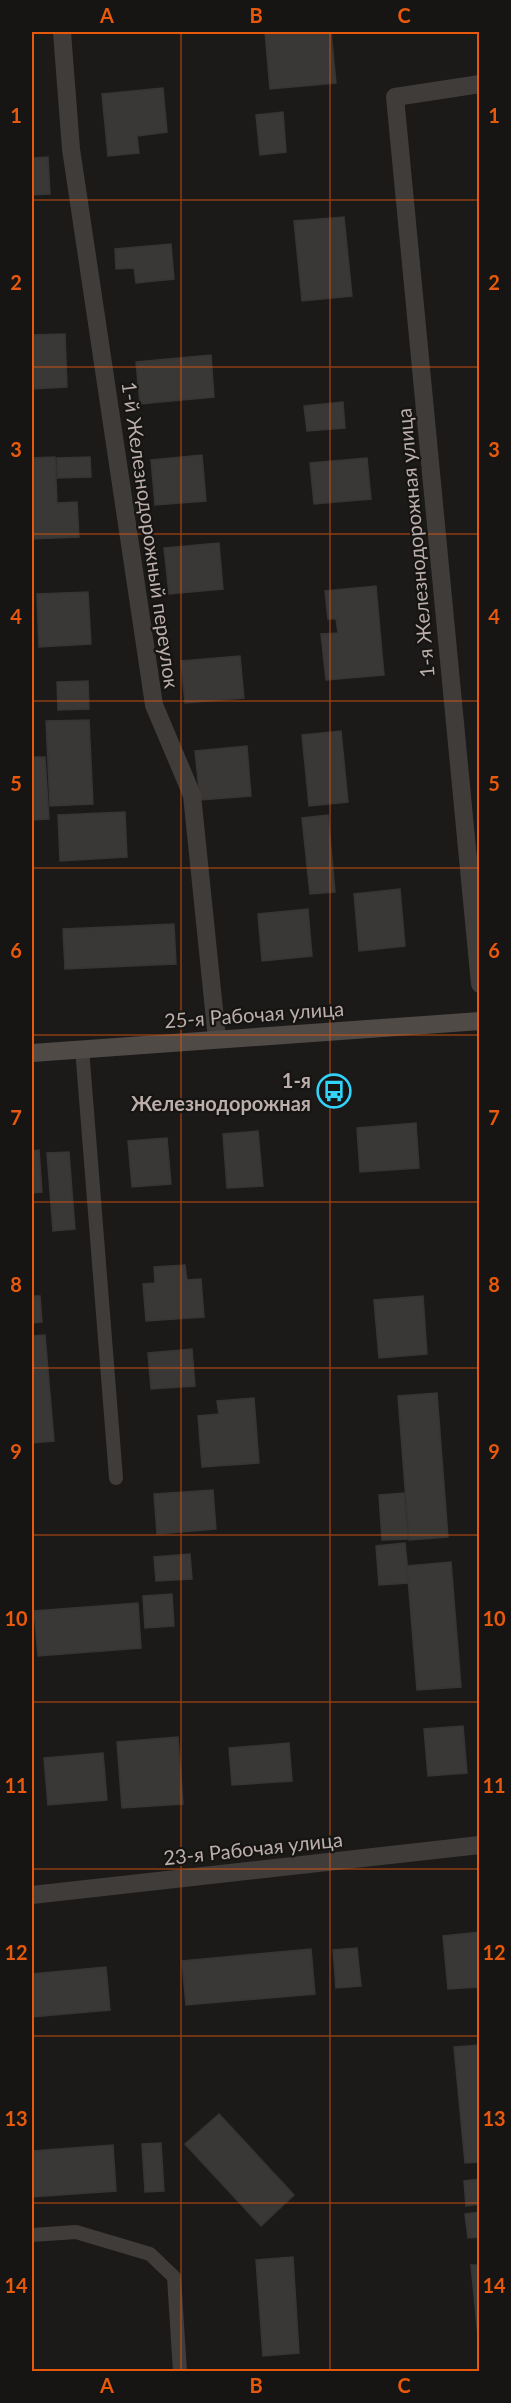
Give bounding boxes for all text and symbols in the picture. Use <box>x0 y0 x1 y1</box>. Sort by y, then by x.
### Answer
text: A <box>99 3 114 27</box>
text: B <box>249 3 263 27</box>
text: C <box>397 3 411 27</box>
text: 1 <box>10 103 22 127</box>
text: 1 <box>488 103 500 127</box>
text: 2 <box>10 270 22 294</box>
text: 2 <box>488 270 500 294</box>
street label: 1-й Железнодорожный переулок <box>118 380 185 691</box>
street label: 1-я Железнодорожная улица <box>391 407 439 679</box>
text: 3 <box>10 437 22 461</box>
text: 3 <box>488 437 500 461</box>
text: 4 <box>10 604 22 628</box>
text: 4 <box>488 604 500 628</box>
text: 5 <box>10 771 22 795</box>
text: 5 <box>488 771 500 795</box>
text: 6 <box>10 938 22 962</box>
text: 6 <box>488 938 500 962</box>
street label: 25-я Рабочая улица <box>163 996 345 1032</box>
place label: 1-я Железнодорожная <box>131 1068 311 1115</box>
bus stop icon: 1-я Железнодорожная <box>316 1073 352 1109</box>
text: 7 <box>10 1105 22 1129</box>
text: 7 <box>488 1105 500 1129</box>
text: 8 <box>10 1272 22 1296</box>
text: 8 <box>488 1272 500 1296</box>
text: 9 <box>10 1439 22 1463</box>
text: 9 <box>488 1439 500 1463</box>
text: 10 <box>4 1606 28 1630</box>
text: 10 <box>482 1606 506 1630</box>
text: 11 <box>4 1773 28 1797</box>
text: 11 <box>482 1773 506 1797</box>
street label: 23-я Рабочая улица <box>162 1827 344 1869</box>
text: 12 <box>4 1940 28 1964</box>
text: 12 <box>482 1940 506 1964</box>
text: 13 <box>4 2106 28 2130</box>
text: 13 <box>482 2106 506 2130</box>
text: 14 <box>4 2273 28 2297</box>
text: 14 <box>482 2273 506 2297</box>
text: A <box>99 2373 114 2397</box>
text: B <box>249 2373 263 2397</box>
text: C <box>397 2373 411 2397</box>

